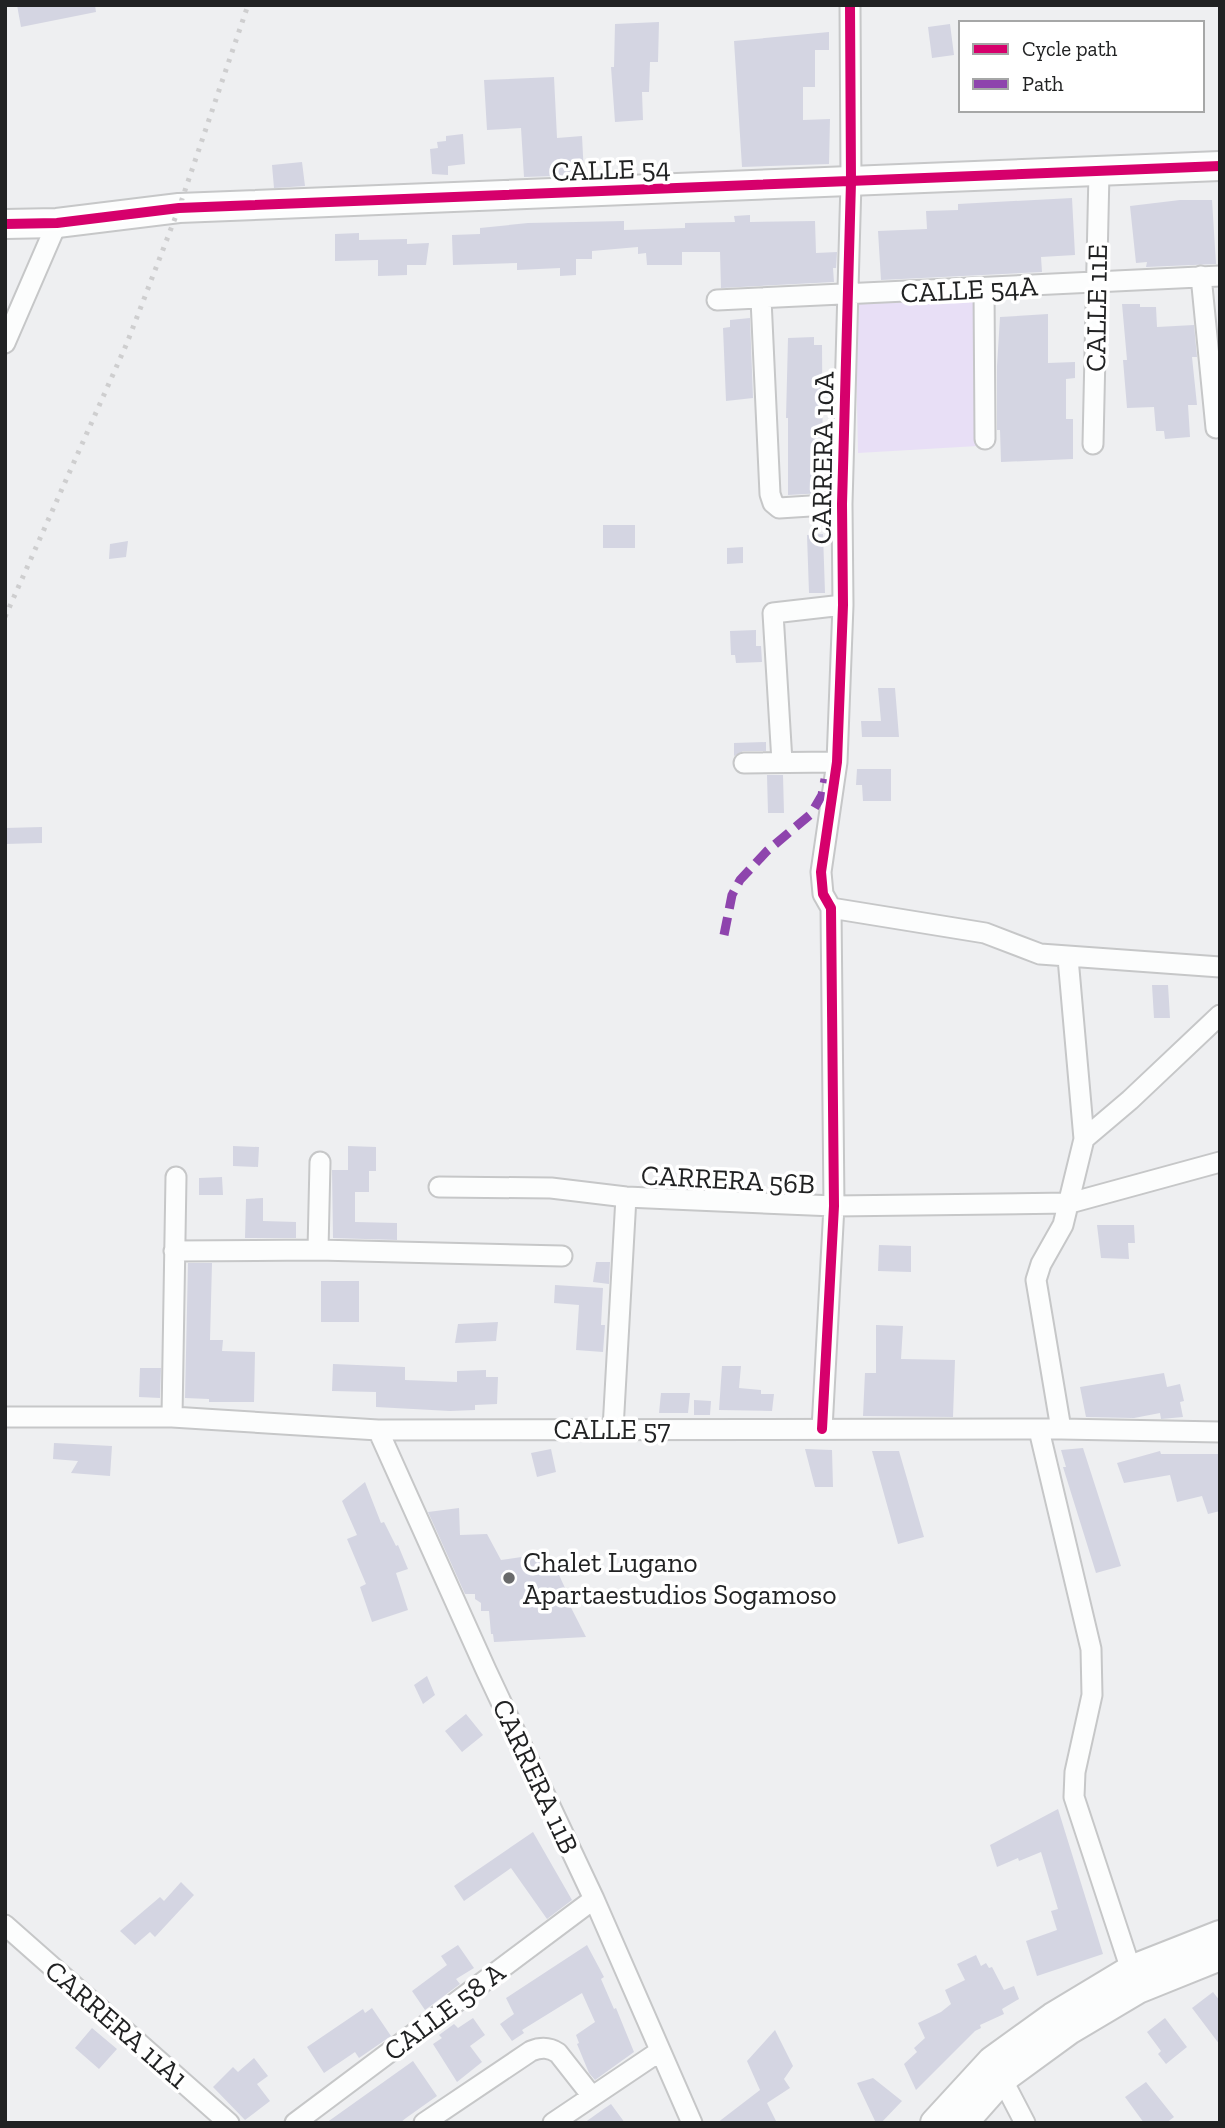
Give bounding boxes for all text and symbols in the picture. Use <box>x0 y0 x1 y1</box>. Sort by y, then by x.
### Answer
legend <box>959 21 1204 112</box>
text: Cycle path <box>1022 36 1117 61</box>
text: Path <box>1022 71 1064 96</box>
street label: CALLE 54 <box>551 151 671 188</box>
street label: CALLE 11E <box>1079 244 1114 372</box>
street label: CALLE 54A <box>900 269 1039 310</box>
street label: CARRERA 10A <box>804 370 841 545</box>
street label: CARRERA 56B <box>640 1158 816 1201</box>
street label: CALLE 57 <box>553 1413 671 1446</box>
place label: Chalet Lugano Apartaestudios Sogamoso <box>523 1546 837 1611</box>
marker: Chalet Lugano Apartaestudios Sogamoso <box>501 1570 517 1586</box>
street label: CARRERA 11B <box>485 1694 586 1859</box>
street label: CARRERA 11A1 <box>38 1953 195 2096</box>
street label: CALLE 58 A <box>377 1955 512 2067</box>

